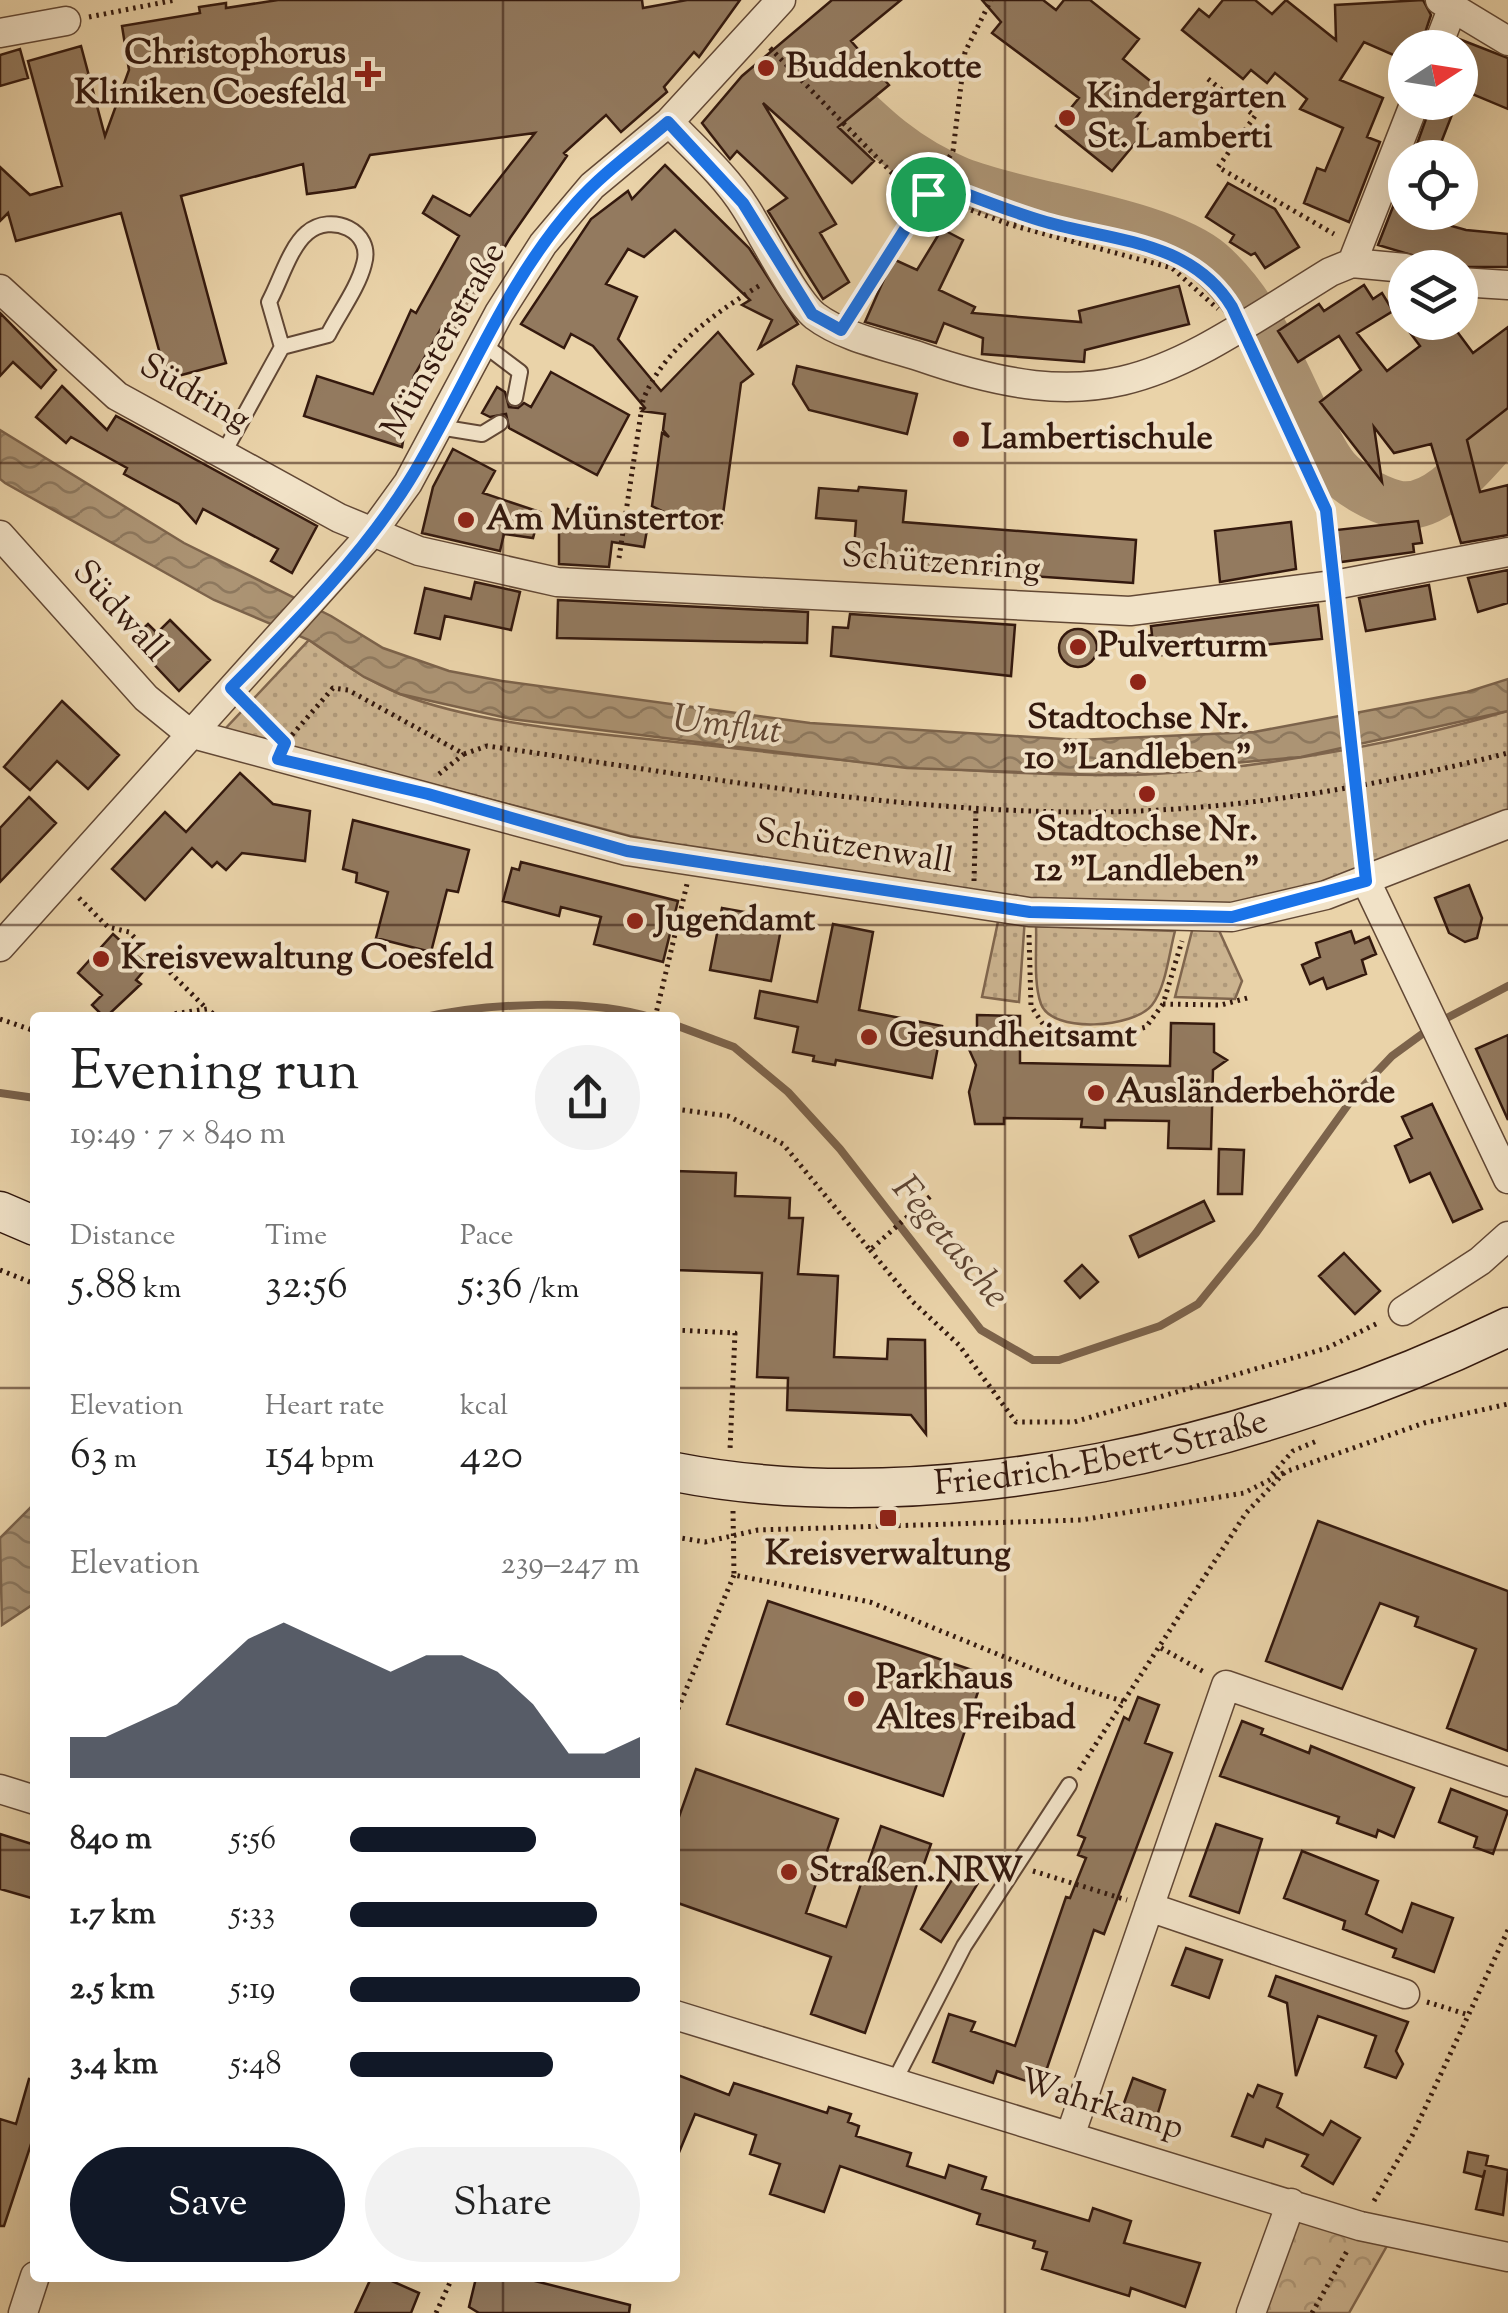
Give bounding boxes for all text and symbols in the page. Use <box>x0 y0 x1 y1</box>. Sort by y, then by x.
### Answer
place label: Christophorus Kliniken Coesfeld <box>74 29 346 120</box>
north arrow <box>1388 30 1478 120</box>
map controls <box>1388 30 1478 340</box>
place label: Buddenkotte <box>786 43 982 94</box>
marker: Buddenkotte <box>755 57 777 79</box>
marker: Christophorus Kliniken Coesfeld <box>355 61 381 87</box>
place label: Kindergarten St. Lamberti <box>1087 73 1287 164</box>
marker: Kindergarten St. Lamberti <box>1056 107 1078 129</box>
button: locate <box>1388 140 1478 230</box>
pin <box>886 152 971 237</box>
icon: arrive <box>901 167 956 222</box>
street label: Münsterstraße <box>370 234 520 448</box>
button: layers <box>1388 250 1478 340</box>
street label: Südring <box>129 342 259 446</box>
place label: Lambertischule <box>981 414 1213 465</box>
marker: Lambertischule <box>950 428 972 450</box>
place label: Am Münstertor <box>486 495 724 546</box>
marker: Am Münstertor <box>455 509 477 531</box>
street label: Schützenring <box>840 532 1042 596</box>
street label: Südwall <box>59 549 179 675</box>
place label: Pulverturm <box>1098 622 1268 673</box>
marker: Pulverturm <box>1067 636 1089 658</box>
marker: Stadtochse Nr. 10 "Landleben" <box>1127 671 1149 693</box>
water label: Umflut <box>669 694 785 760</box>
place label: Stadtochse Nr. 10 "Landleben" <box>1024 694 1252 785</box>
marker: Stadtochse Nr. 12 "Landleben" <box>1136 783 1158 805</box>
place label: Stadtochse Nr. 12 "Landleben" <box>1034 806 1260 897</box>
street label: Schützenwall <box>751 807 957 889</box>
place label: Jugendamt <box>652 896 815 947</box>
marker: Jugendamt <box>624 910 646 932</box>
place label: Kreisvewaltung Coesfeld <box>121 934 494 985</box>
marker: Kreisvewaltung Coesfeld <box>90 948 112 970</box>
place label: Gesundheitsamt <box>889 1012 1137 1063</box>
marker: Gesundheitsamt <box>858 1026 880 1048</box>
text: Evening run <box>70 1035 359 1114</box>
button: share <box>535 1045 640 1150</box>
place label: Ausländerbehörde <box>1116 1068 1395 1119</box>
marker: Ausländerbehörde <box>1085 1082 1107 1104</box>
text: 19:49 · 7 × 840 m <box>70 1112 286 1158</box>
water label: Fegetasche <box>877 1165 1021 1321</box>
text: Distance <box>70 1217 176 1257</box>
text: Time <box>265 1217 327 1257</box>
text: Pace <box>460 1217 514 1257</box>
text: 5.88 <box>70 1257 137 1317</box>
text: 32:56 <box>265 1257 348 1317</box>
text: 5:36 <box>460 1257 523 1317</box>
text: km <box>137 1270 181 1310</box>
text: /km <box>523 1270 579 1310</box>
text: Elevation <box>70 1387 184 1427</box>
text: Heart rate <box>265 1387 385 1427</box>
text: kcal <box>460 1387 508 1427</box>
street label: Friedrich-Ebert-Straße <box>932 1397 1274 1510</box>
text: 63 <box>70 1427 108 1487</box>
text: 154 <box>265 1427 315 1487</box>
text: 420 <box>460 1427 523 1487</box>
text: m <box>108 1440 137 1480</box>
text: bpm <box>315 1440 375 1480</box>
marker: Kreisverwaltung <box>877 1507 899 1529</box>
place label: Kreisverwaltung <box>765 1530 1011 1581</box>
text: Elevation <box>70 1542 200 1588</box>
text: 239–247 m <box>501 1542 640 1588</box>
place label: Parkhaus Altes Freibad <box>876 1654 1076 1745</box>
marker: Parkhaus Altes Freibad <box>845 1688 867 1710</box>
text: 840 m <box>70 1817 152 1863</box>
text: 5:56 <box>230 1817 276 1863</box>
place label: Straßen.NRW <box>809 1847 1023 1898</box>
marker: Straßen.NRW <box>778 1861 800 1883</box>
text: 1.7 km <box>70 1892 156 1938</box>
text: 5:33 <box>230 1892 275 1938</box>
text: 2.5 km <box>70 1967 155 2013</box>
text: 5:19 <box>230 1967 275 2013</box>
text: 3.4 km <box>70 2042 158 2088</box>
text: 5:48 <box>230 2042 281 2088</box>
street label: Wahrkamp <box>1013 2057 1189 2155</box>
button: Save <box>70 2147 345 2262</box>
button: Share <box>365 2147 640 2262</box>

